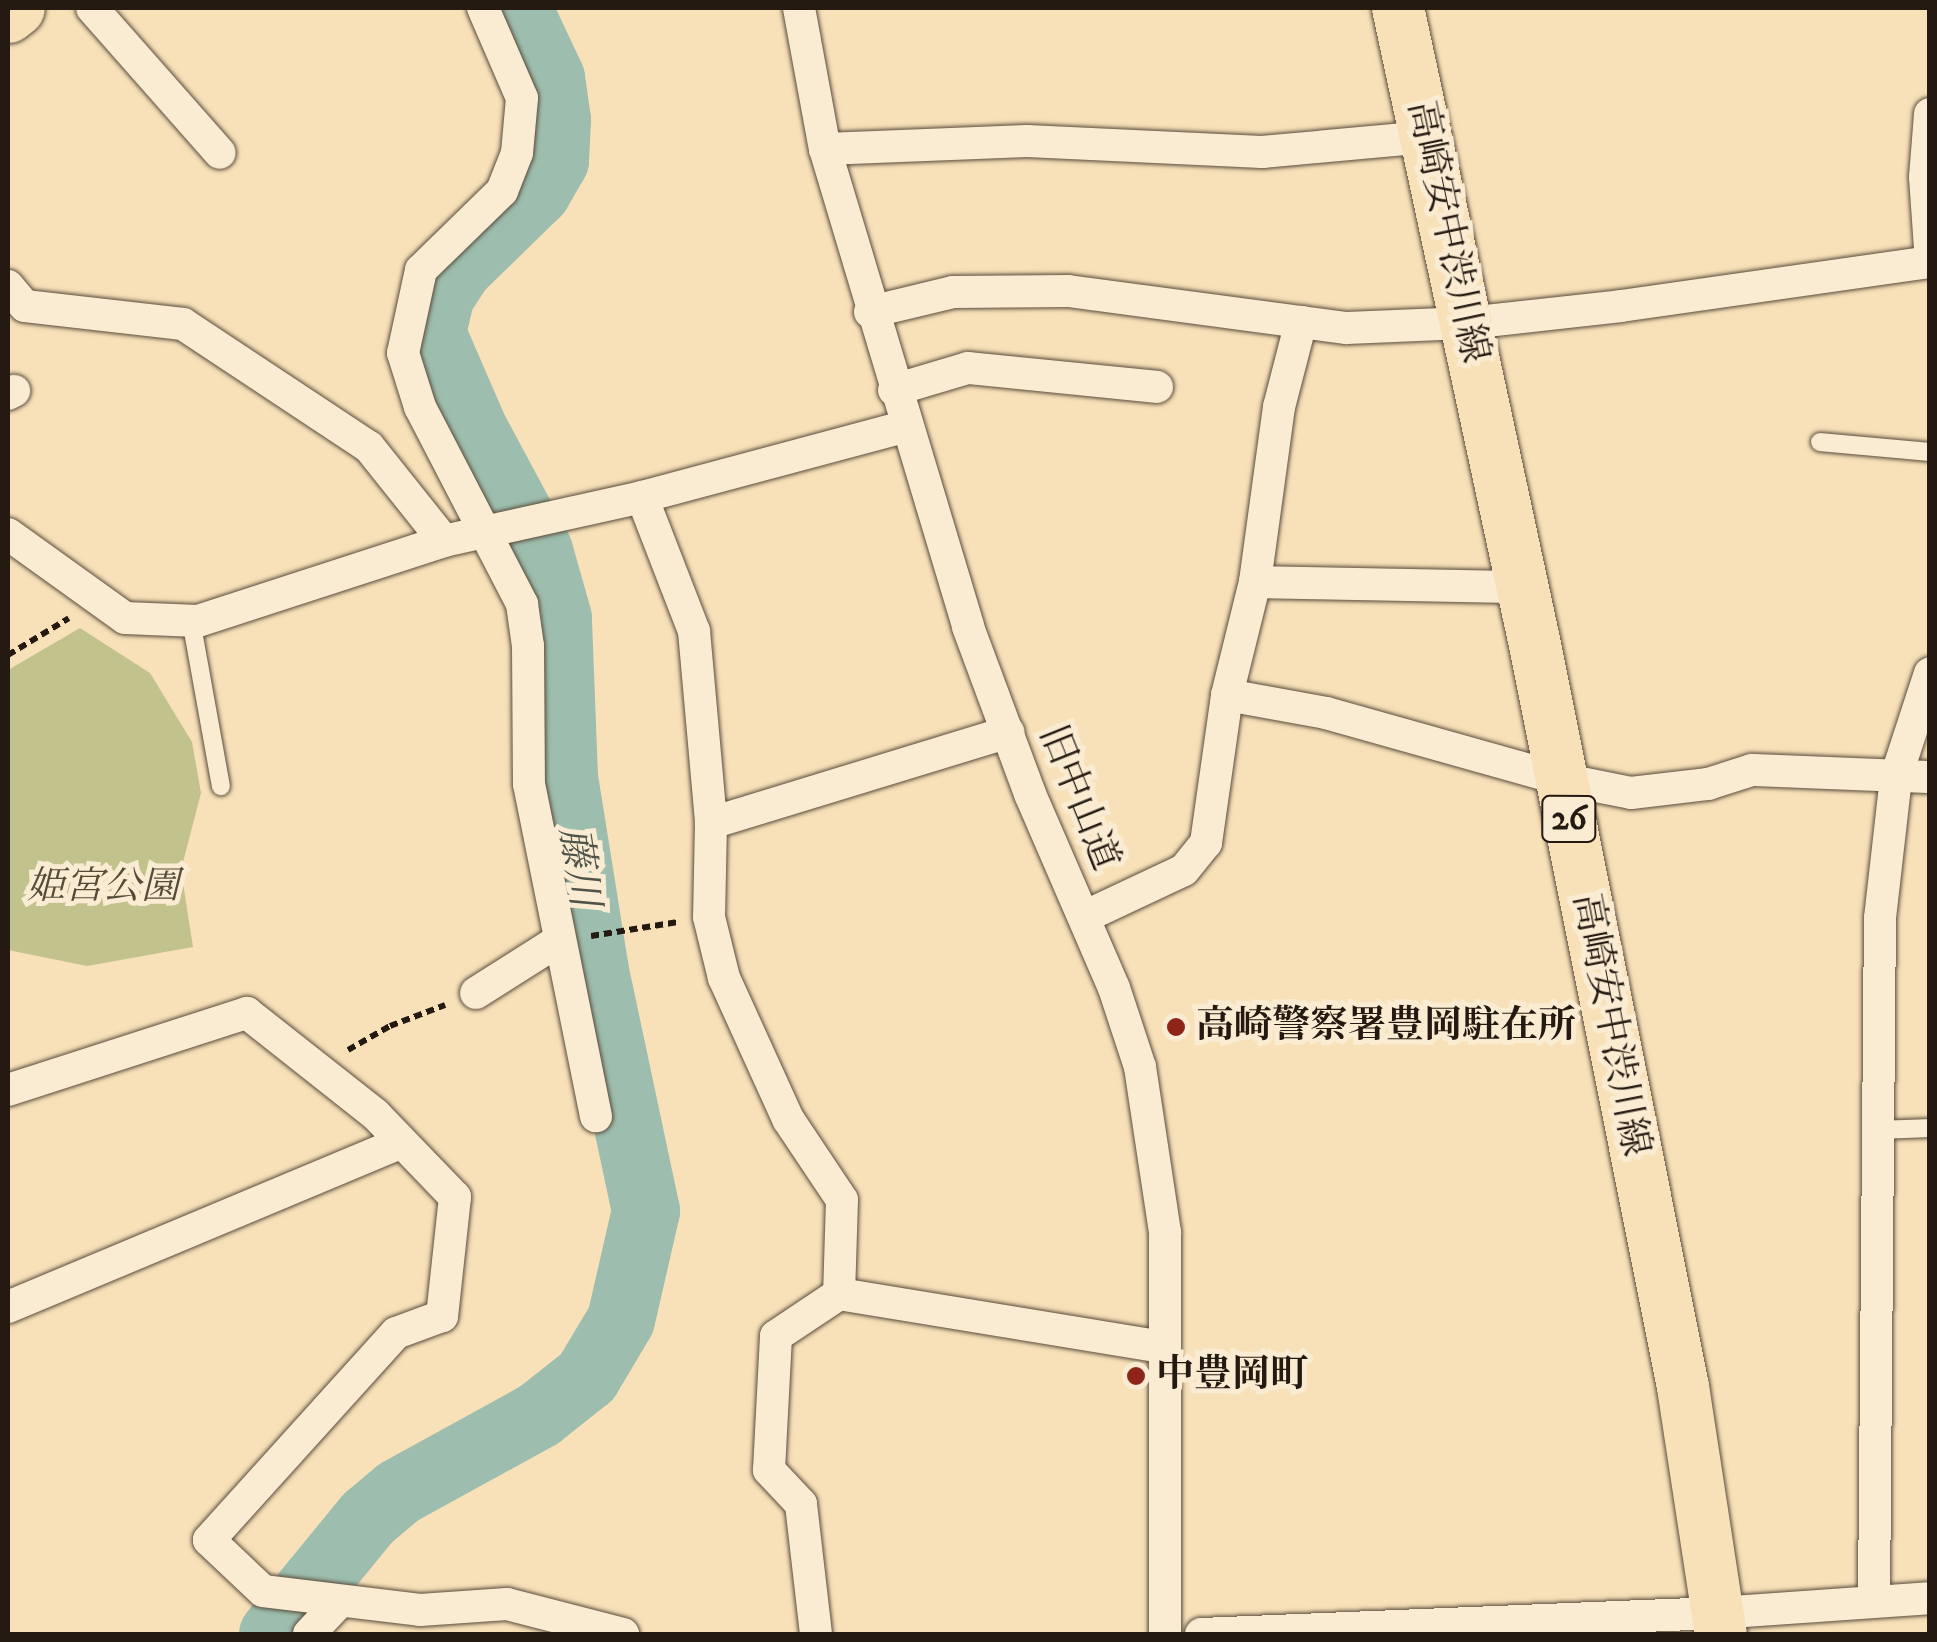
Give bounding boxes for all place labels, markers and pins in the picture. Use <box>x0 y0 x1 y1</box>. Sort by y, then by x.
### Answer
place label: 高崎警察署豊岡駐在所 <box>1196 1004 1576 1050</box>
marker: 高崎警察署豊岡駐在所 <box>1165 1016 1187 1038</box>
place label: 中豊岡町 <box>1156 1353 1308 1399</box>
marker: 中豊岡町 <box>1125 1365 1147 1387</box>

